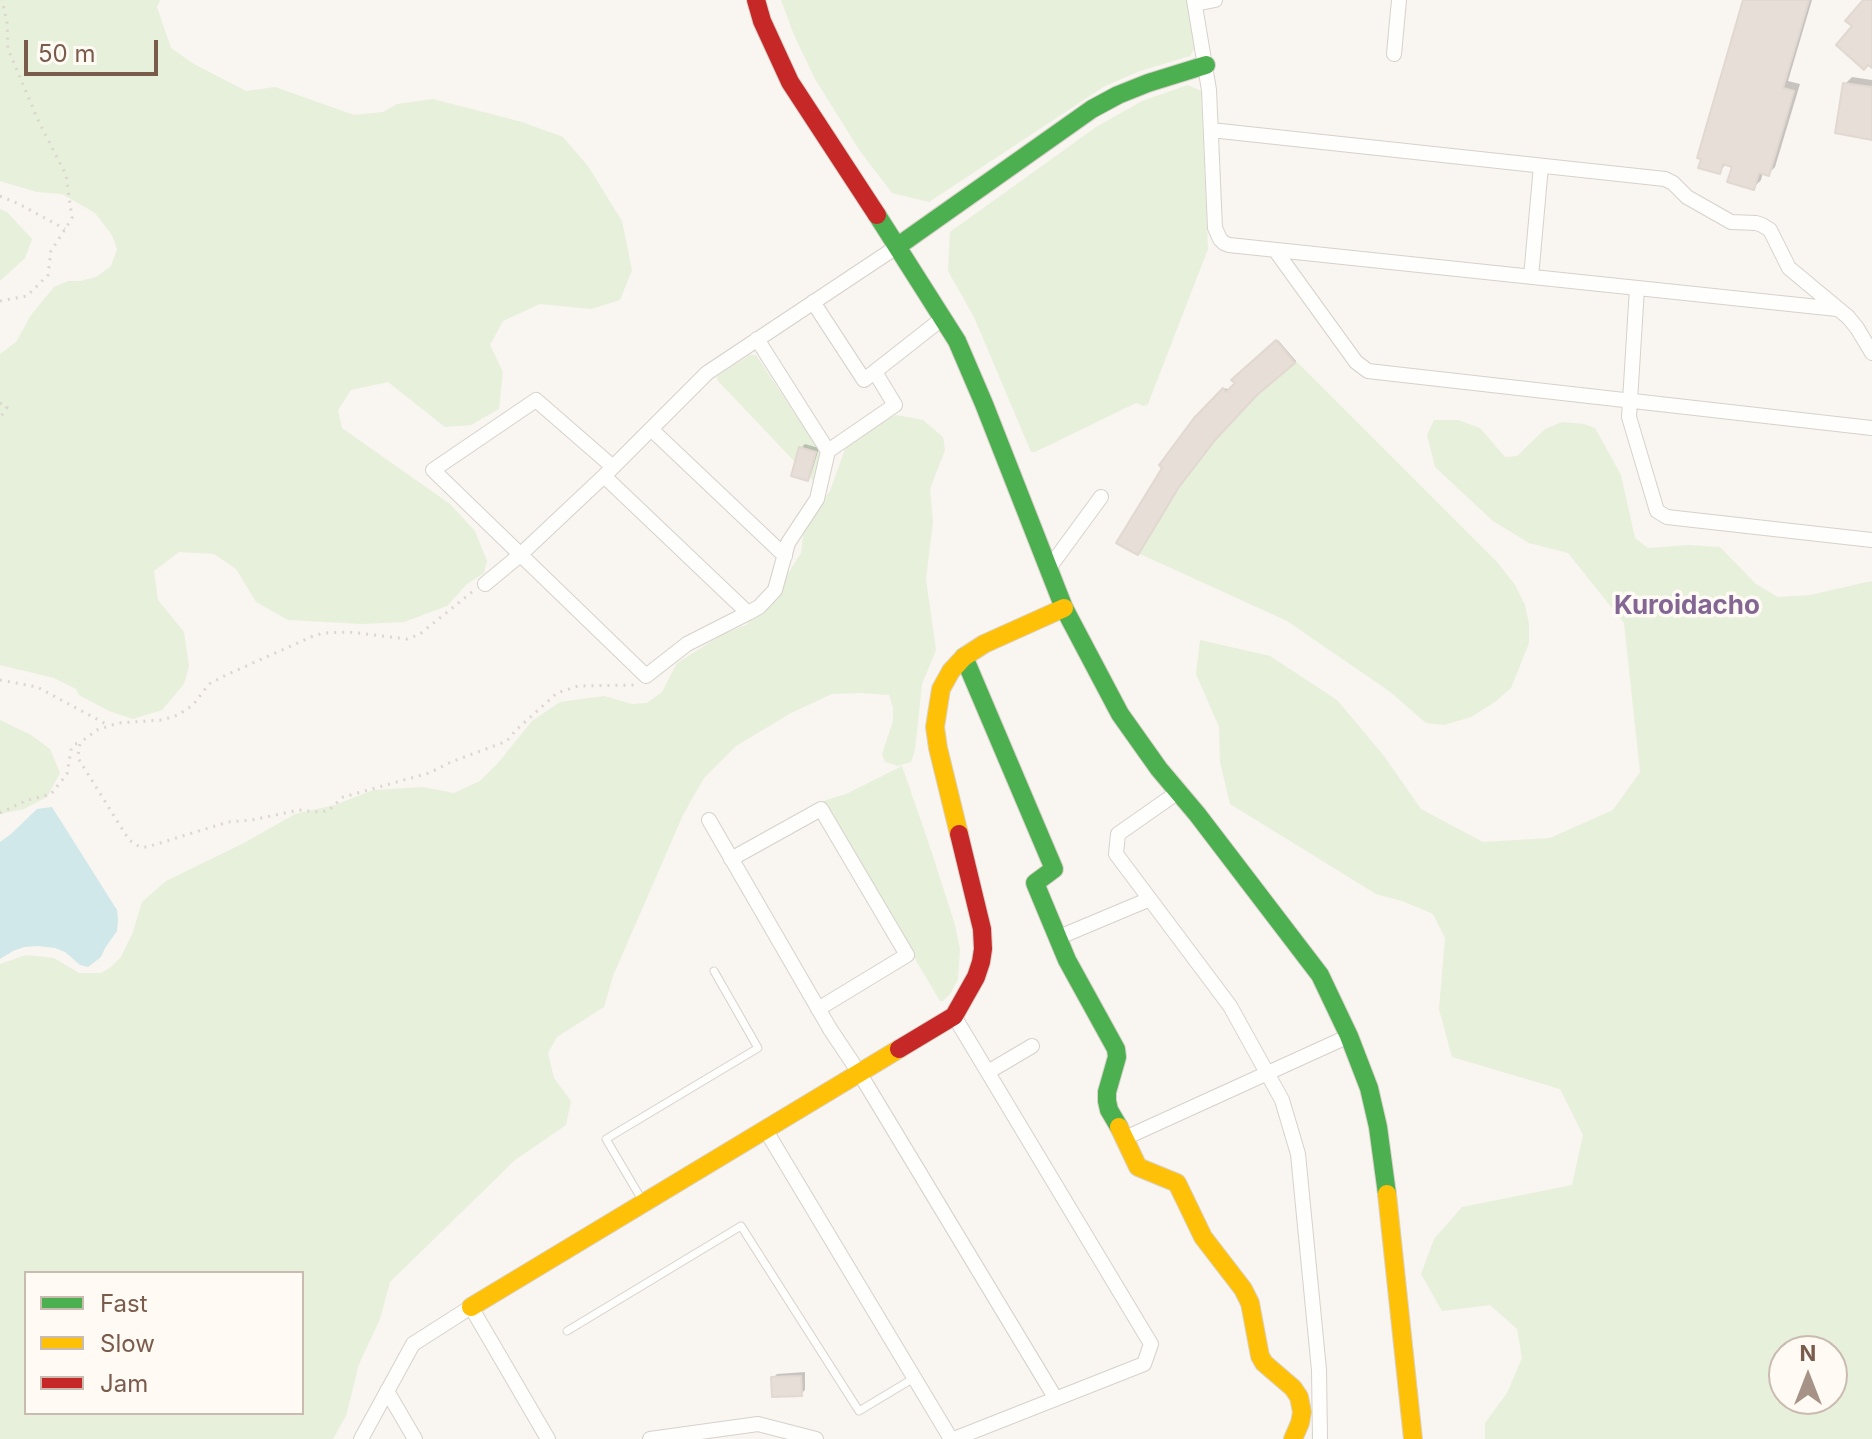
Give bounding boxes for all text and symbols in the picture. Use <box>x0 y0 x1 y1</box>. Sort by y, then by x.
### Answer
scale bar <box>28 24 162 74</box>
text: 50 m <box>38 39 96 68</box>
district label: Kuroidacho <box>1614 590 1760 622</box>
legend <box>24 1271 304 1415</box>
text: Fast <box>100 1289 148 1318</box>
text: Slow <box>100 1329 155 1358</box>
north arrow <box>1768 1335 1848 1415</box>
text: N <box>1800 1340 1816 1366</box>
text: Jam <box>100 1369 148 1398</box>

